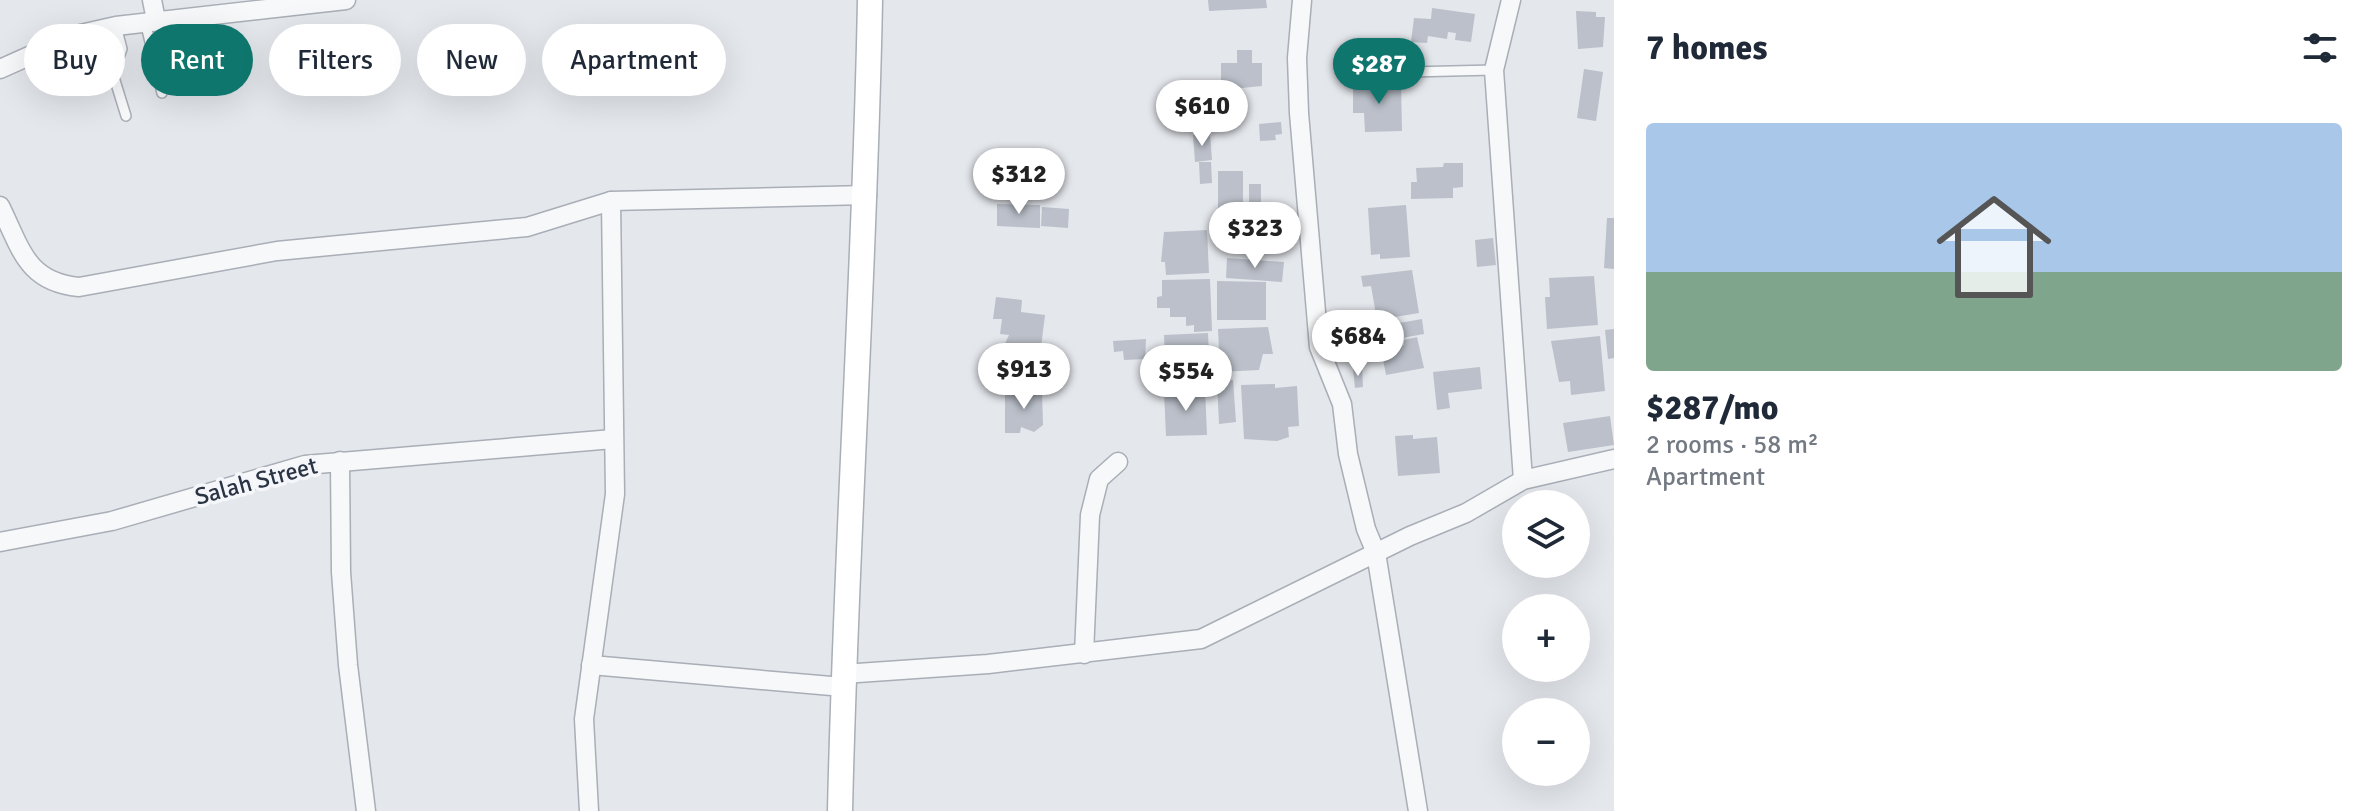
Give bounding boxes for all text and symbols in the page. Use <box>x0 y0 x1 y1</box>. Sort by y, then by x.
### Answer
chip: Buy <box>24 24 125 96</box>
chip: Rent <box>141 24 253 96</box>
chip: Filters <box>269 24 401 96</box>
chip: New <box>417 24 526 96</box>
chip: Apartment <box>542 24 726 96</box>
icon: filters <box>2298 26 2342 70</box>
text: 7 homes <box>1646 27 1767 69</box>
pin: $287 <box>1332 38 1426 106</box>
text: $287 <box>1351 48 1407 80</box>
pin: $610 <box>1155 80 1249 148</box>
text: $610 <box>1174 90 1230 122</box>
pin: $312 <box>972 148 1066 216</box>
text: $312 <box>991 158 1047 190</box>
icon: home <box>1922 175 2066 319</box>
pin: $323 <box>1208 202 1302 270</box>
text: $323 <box>1227 212 1283 244</box>
pin: $684 <box>1311 310 1405 378</box>
text: $684 <box>1330 320 1386 352</box>
pin: $913 <box>977 343 1071 411</box>
pin: $554 <box>1139 345 1233 413</box>
text: $913 <box>996 353 1052 385</box>
text: $554 <box>1158 355 1214 387</box>
text: $287/mo <box>1646 387 1779 429</box>
text: 2 rooms · 58 m² <box>1646 429 1819 461</box>
street label: Salah Street <box>191 450 321 512</box>
text: Apartment <box>1646 461 1765 493</box>
map controls <box>1502 490 1590 786</box>
button: layers <box>1502 490 1590 578</box>
button: + <box>1502 594 1590 682</box>
button: − <box>1502 698 1590 786</box>

